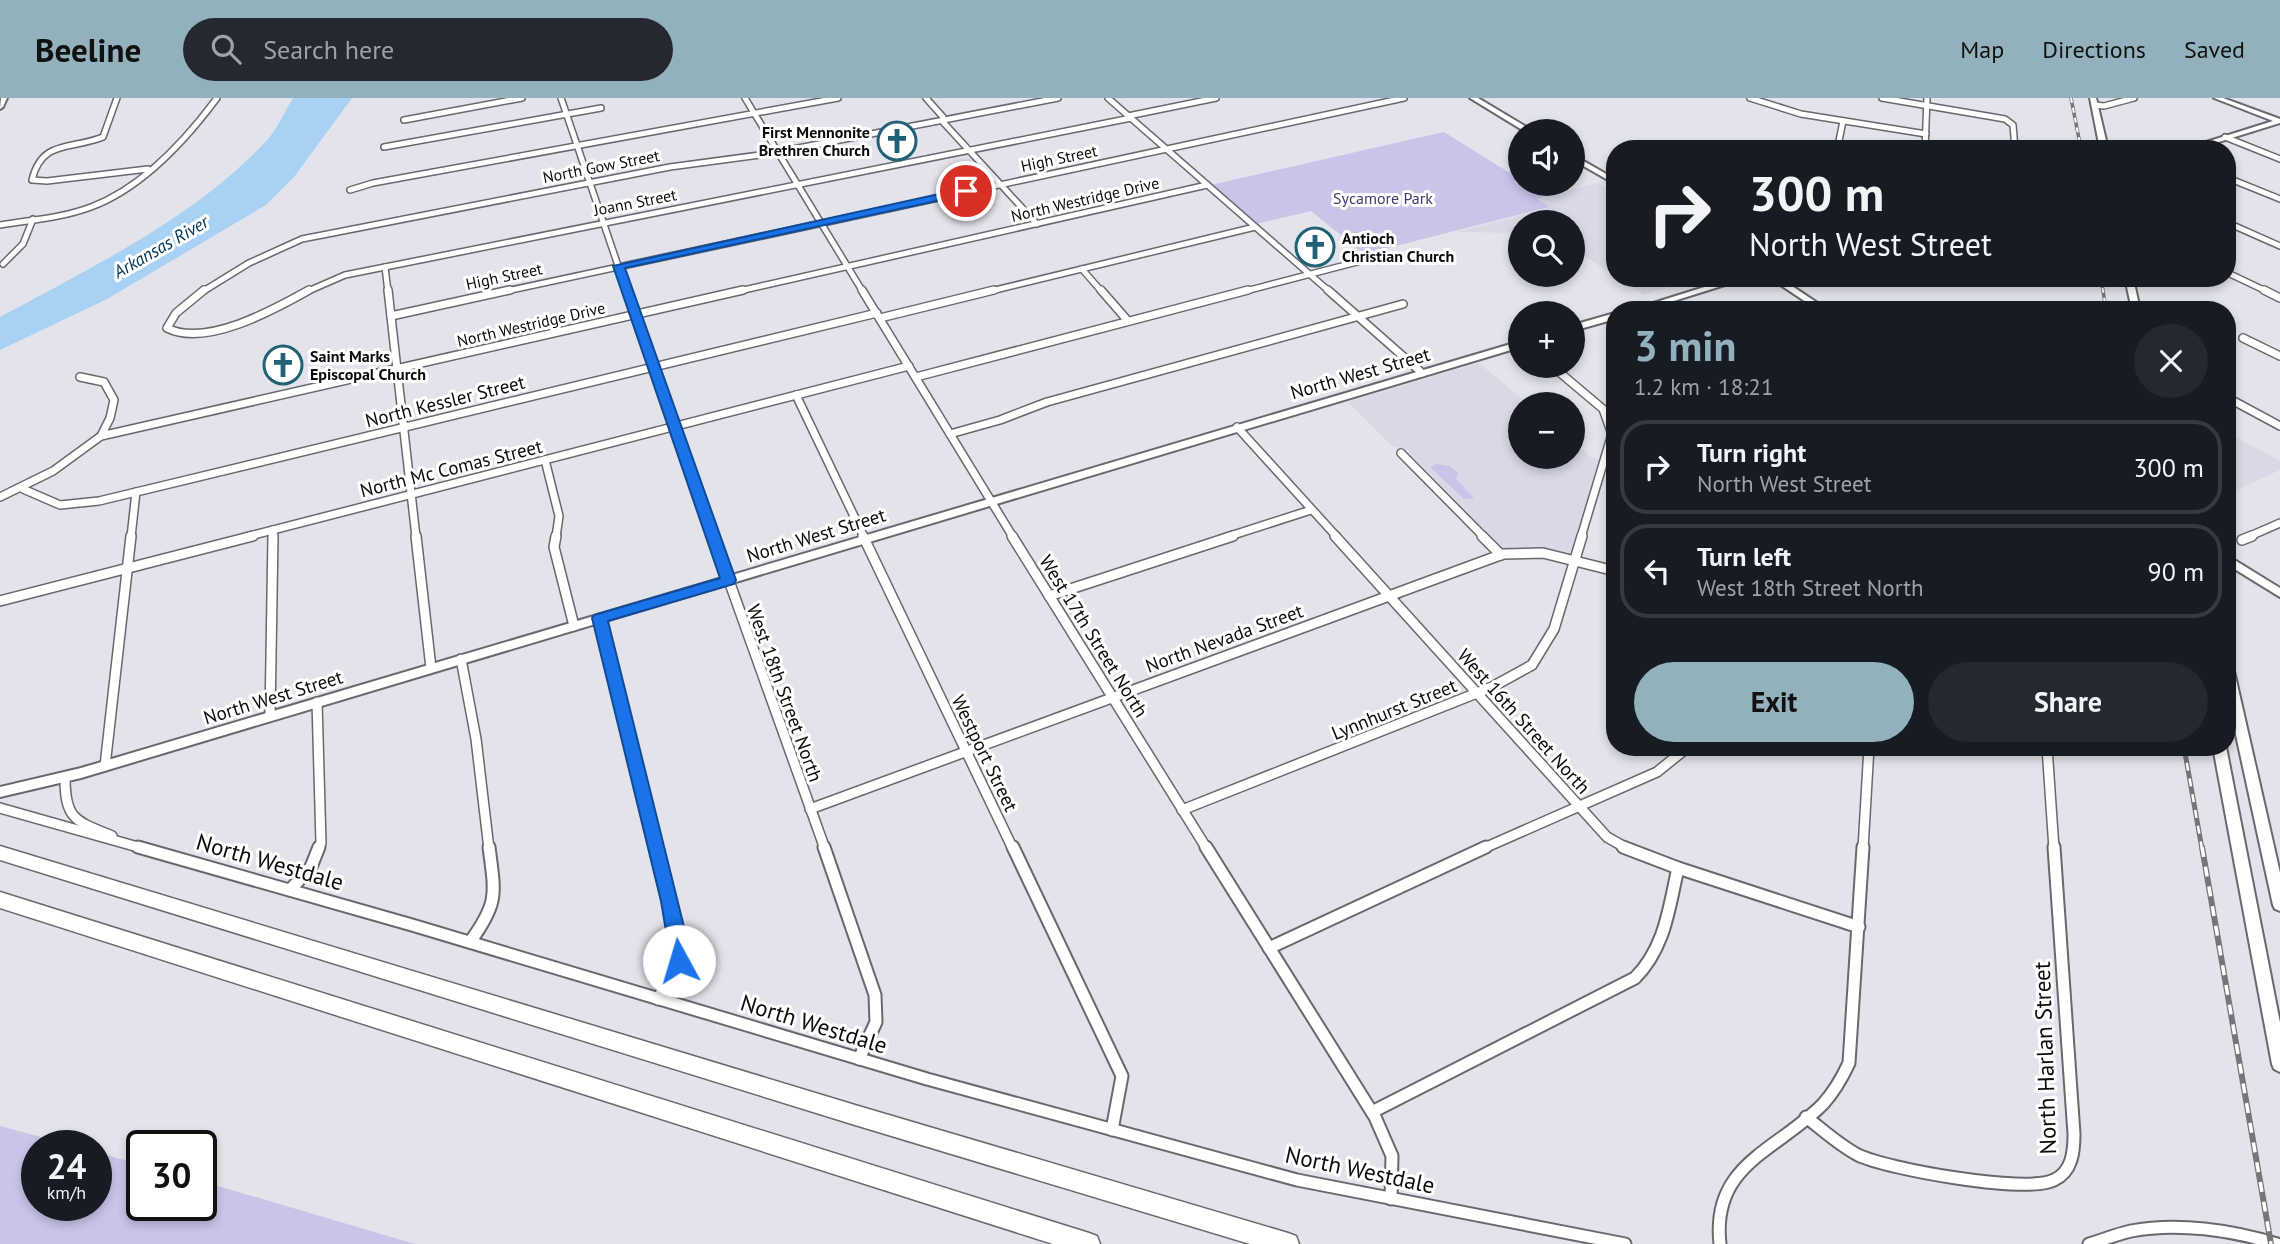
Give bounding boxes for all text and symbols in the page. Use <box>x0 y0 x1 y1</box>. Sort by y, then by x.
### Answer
search box <box>183 18 673 81</box>
text: Beeline <box>35 28 141 71</box>
icon: search <box>207 30 245 68</box>
text: Search here <box>263 33 394 66</box>
text: Map <box>1960 34 2004 65</box>
text: Directions <box>2042 34 2146 65</box>
text: Saved <box>2184 34 2245 65</box>
map controls <box>1508 119 1585 469</box>
button: sound <box>1508 119 1585 196</box>
church icon: First Mennonite Brethren Church <box>876 120 918 162</box>
place label: First Mennonite Brethren Church <box>759 122 870 160</box>
street label: High Street <box>1019 140 1100 176</box>
street label: North Gow Street <box>541 145 662 187</box>
pin <box>936 161 996 221</box>
text: 300 m <box>1749 161 1884 225</box>
icon: right <box>1634 168 1725 259</box>
icon: arrive <box>947 172 985 210</box>
street label: North Westridge Drive <box>1009 172 1161 226</box>
street label: Joann Street <box>591 184 679 220</box>
park label: Sycamore Park <box>1333 188 1433 208</box>
water label: Arkansas River <box>108 210 213 284</box>
button: search <box>1508 210 1585 287</box>
text: North West Street <box>1749 223 1992 265</box>
church icon: Antioch Christian Church <box>1294 226 1336 268</box>
place label: Antioch Christian Church <box>1342 228 1454 266</box>
street label: High Street <box>464 258 545 294</box>
street label: North Westridge Drive <box>455 297 607 351</box>
button: + <box>1508 301 1585 378</box>
text: 3 min <box>1634 318 1736 373</box>
button: close <box>2134 324 2208 398</box>
street label: North West Street <box>1287 341 1433 404</box>
church icon: Saint Marks Episcopal Church <box>262 344 304 386</box>
place label: Saint Marks Episcopal Church <box>310 346 426 384</box>
street label: North Kessler Street <box>363 369 528 432</box>
text: 1.2 km · 18:21 <box>1634 372 1773 401</box>
button: − <box>1508 392 1585 469</box>
street label: North Mc Comas Street <box>357 434 545 502</box>
text: Turn right <box>1697 436 1806 469</box>
icon: right <box>1638 448 1676 486</box>
text: 300 m <box>2133 451 2204 484</box>
text: North West Street <box>1697 469 1872 498</box>
street label: North West Street <box>744 502 889 568</box>
text: Turn left <box>1697 540 1791 573</box>
street label: West 17th Street North <box>1034 550 1154 722</box>
icon: left <box>1638 552 1676 590</box>
text: 90 m <box>2148 555 2204 588</box>
text: West 18th Street North <box>1697 573 1924 602</box>
street label: North Nevada Street <box>1142 598 1307 678</box>
street label: West 18th Street North <box>742 601 828 785</box>
street label: West 16th Street North <box>1452 643 1596 799</box>
button: Exit <box>1634 662 1914 742</box>
button: Share <box>1928 662 2208 742</box>
street label: North West Street <box>201 664 346 730</box>
street label: Lynnhurst Street <box>1328 673 1461 745</box>
street label: Westport Street <box>946 691 1024 816</box>
street label: North Westdale <box>193 827 347 896</box>
position arrow <box>642 924 716 998</box>
street label: North Harlan Street <box>2027 961 2062 1155</box>
street label: North Westdale <box>737 987 891 1060</box>
speed limit sign: 30 <box>126 1130 217 1221</box>
street label: North Westdale <box>1283 1140 1437 1199</box>
text: 24 <box>47 1143 86 1189</box>
text: km/h <box>47 1181 86 1204</box>

